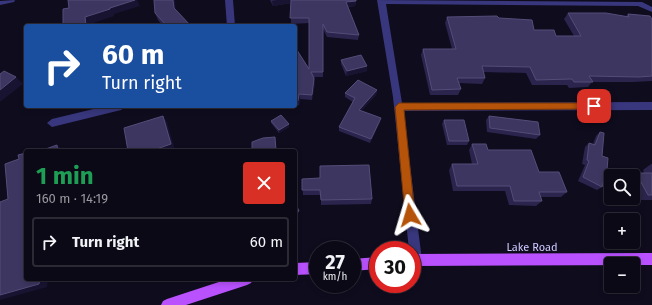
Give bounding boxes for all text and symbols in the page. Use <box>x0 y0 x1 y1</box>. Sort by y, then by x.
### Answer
text: 60 m <box>102 38 164 71</box>
icon: right <box>36 40 88 92</box>
text: Turn right <box>102 72 182 94</box>
pin <box>577 89 611 123</box>
icon: arrive <box>583 95 605 117</box>
text: 1 min <box>36 162 94 190</box>
button: close <box>243 162 285 204</box>
map controls <box>604 169 640 293</box>
button: search <box>604 169 640 205</box>
text: 160 m · 14:19 <box>36 191 108 206</box>
position arrow <box>389 194 431 236</box>
button: + <box>604 213 640 249</box>
icon: right <box>38 231 60 253</box>
text: Turn right <box>72 233 139 251</box>
text: 60 m <box>250 233 283 251</box>
speed limit sign: 30 <box>369 241 421 293</box>
street label: Lake Road <box>506 241 558 254</box>
text: 27 <box>325 250 345 274</box>
button: − <box>604 257 640 293</box>
text: km/h <box>323 271 347 283</box>

